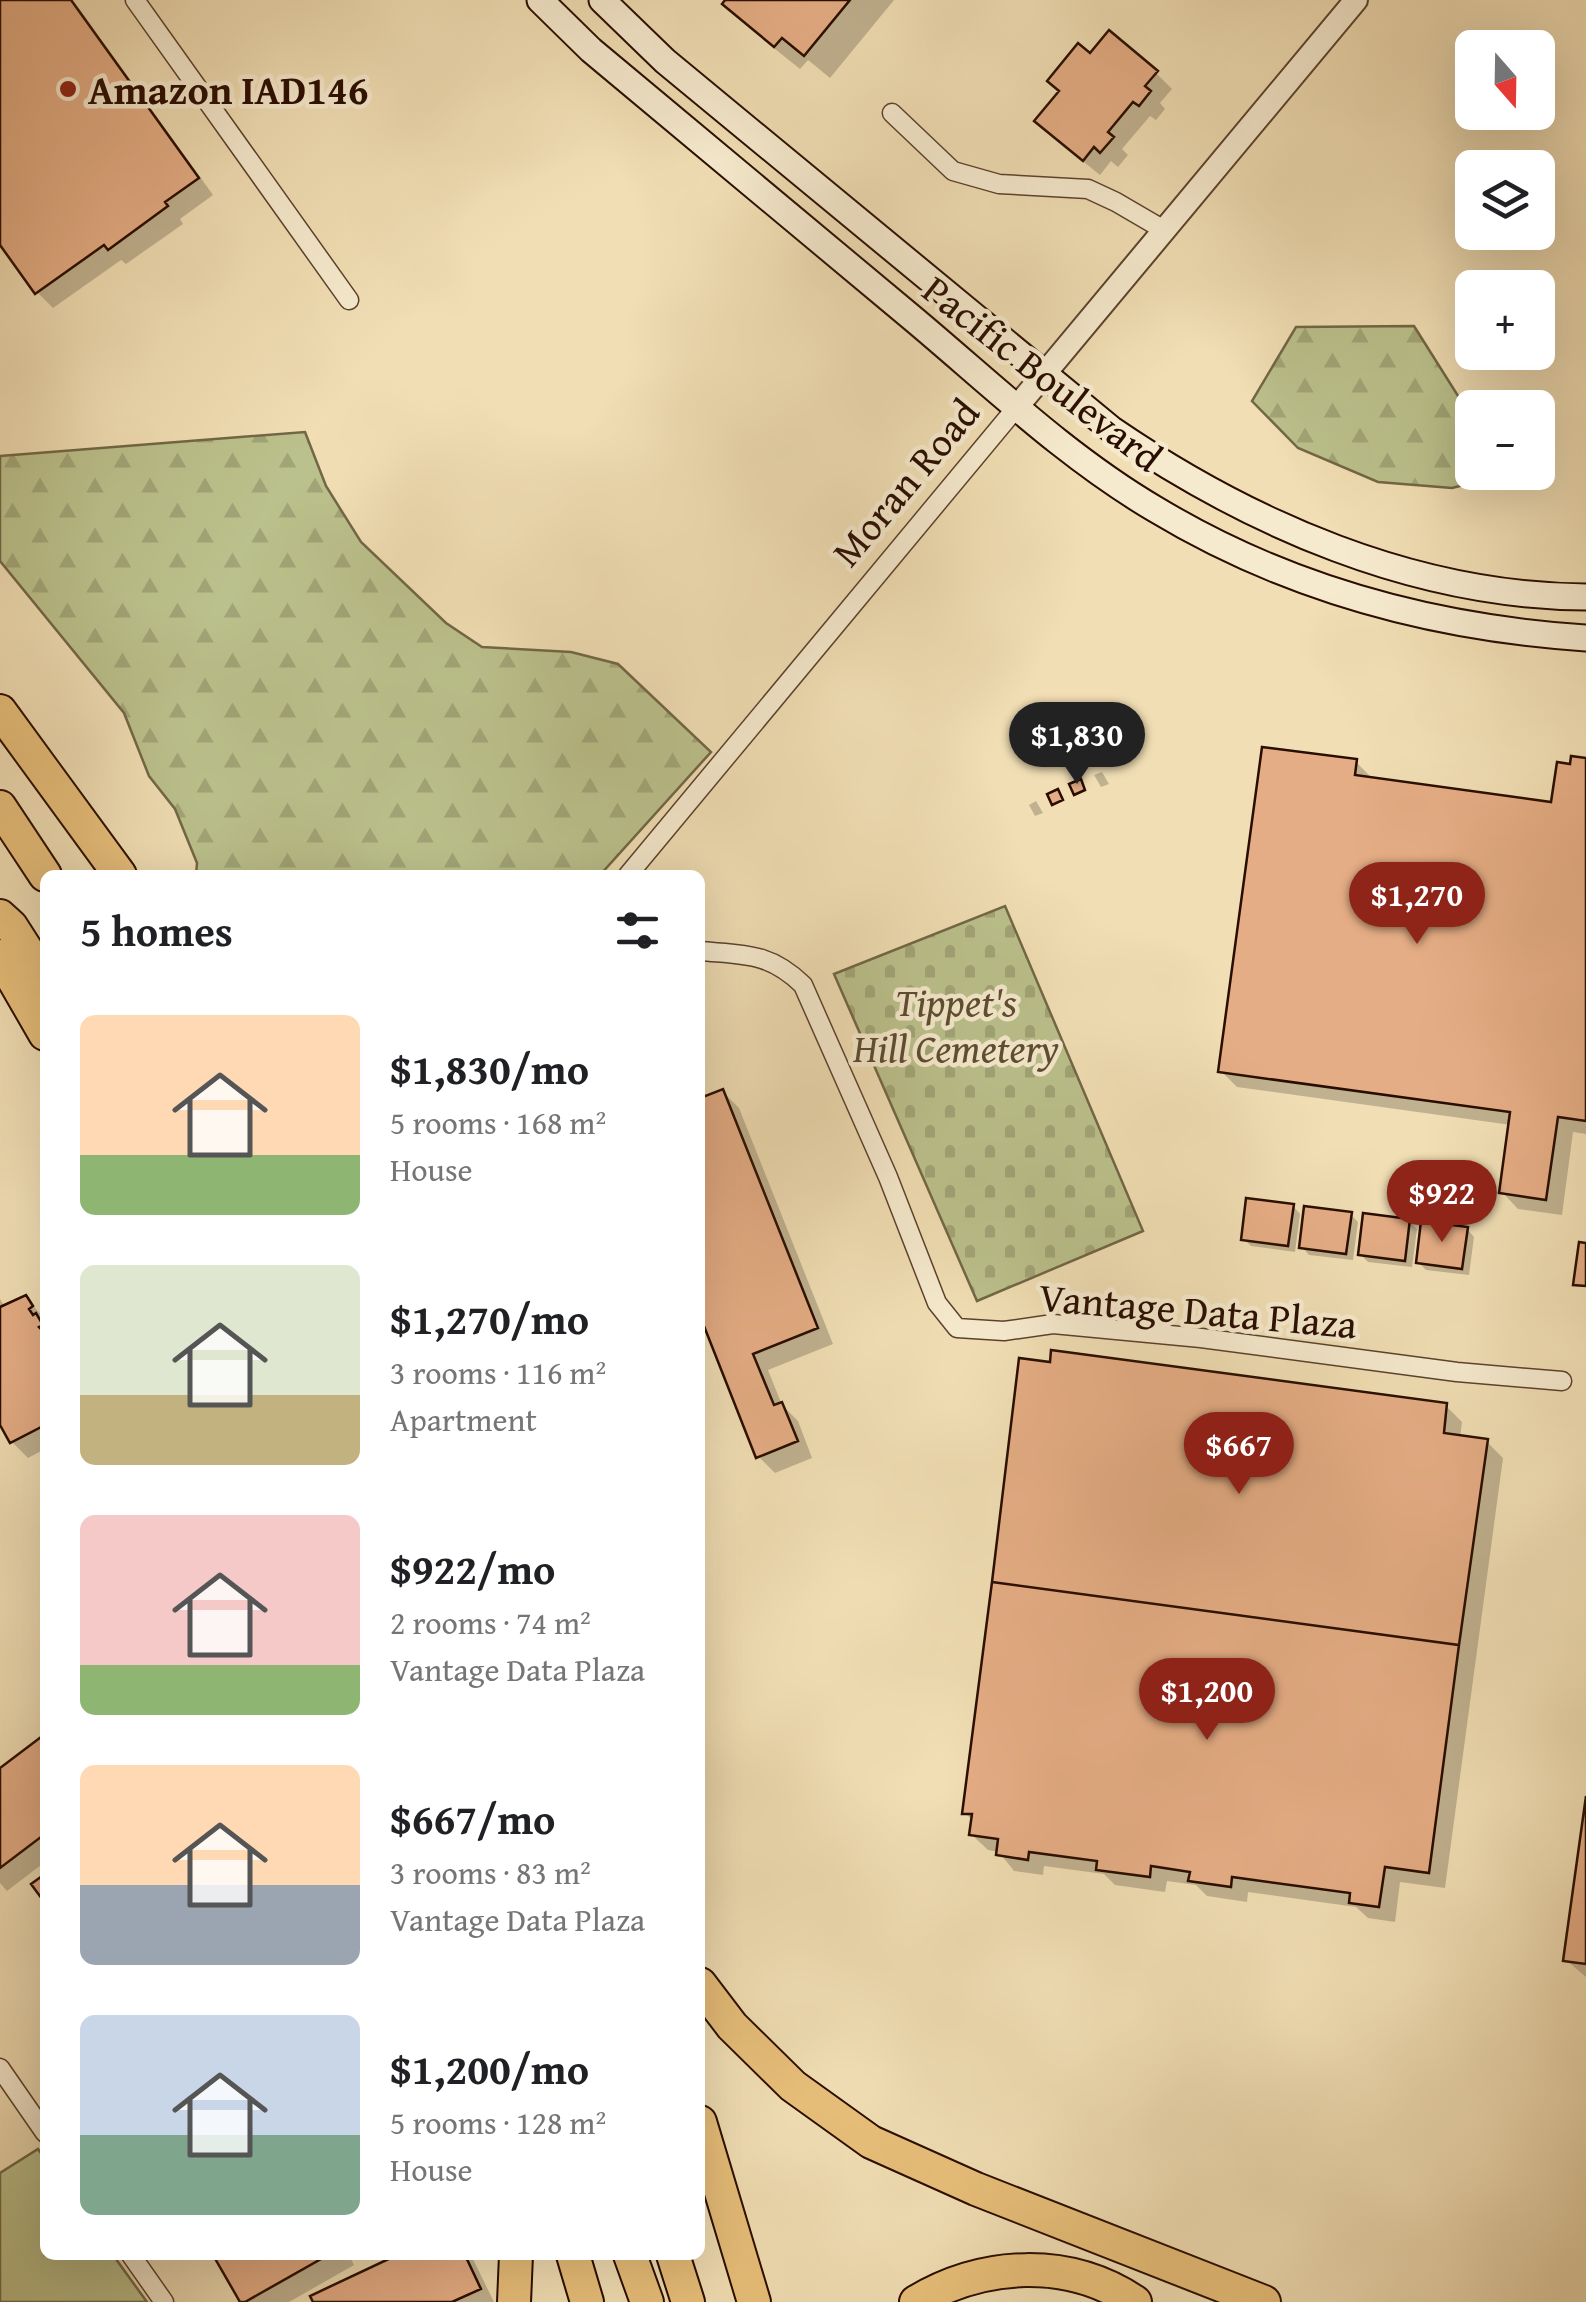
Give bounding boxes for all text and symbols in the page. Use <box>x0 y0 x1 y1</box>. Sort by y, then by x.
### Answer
north arrow <box>1455 30 1555 130</box>
map controls <box>1455 30 1555 490</box>
place label: Amazon IAD146 <box>88 60 368 119</box>
marker: Amazon IAD146 <box>57 78 79 100</box>
button: layers <box>1455 150 1555 250</box>
street label: Pacific Boulevard <box>911 260 1176 486</box>
button: + <box>1455 270 1555 370</box>
street label: Moran Road <box>817 385 993 579</box>
button: − <box>1455 390 1555 490</box>
pin: $1,830 <box>996 702 1158 787</box>
text: $1,830 <box>1031 711 1123 758</box>
pin: $1,270 <box>1336 862 1498 947</box>
text: $1,270 <box>1371 871 1463 918</box>
text: 5 homes <box>80 900 233 961</box>
icon: filters <box>610 903 665 958</box>
park label: Tippet's Hill Cemetery <box>852 972 1059 1077</box>
text: $1,830/mo <box>390 1038 589 1099</box>
icon: home <box>160 1055 280 1175</box>
text: 5 rooms · 168 m² <box>390 1099 606 1146</box>
text: House <box>390 1146 473 1193</box>
pin: $922 <box>1383 1160 1501 1245</box>
text: $922 <box>1409 1169 1475 1216</box>
street label: Vantage Data Plaza <box>1037 1267 1359 1353</box>
text: $1,270/mo <box>390 1288 589 1349</box>
icon: home <box>160 1305 280 1425</box>
text: 3 rooms · 116 m² <box>390 1349 606 1396</box>
text: Apartment <box>390 1396 537 1443</box>
pin: $667 <box>1180 1412 1298 1497</box>
text: $667 <box>1206 1421 1272 1468</box>
text: $922/mo <box>390 1538 555 1599</box>
icon: home <box>160 1555 280 1675</box>
text: 2 rooms · 74 m² <box>390 1599 591 1646</box>
text: Vantage Data Plaza <box>390 1646 645 1693</box>
pin: $1,200 <box>1126 1658 1288 1743</box>
text: $1,200 <box>1161 1667 1253 1714</box>
text: $667/mo <box>390 1788 555 1849</box>
icon: home <box>160 1805 280 1925</box>
text: 3 rooms · 83 m² <box>390 1849 591 1896</box>
text: Vantage Data Plaza <box>390 1896 645 1943</box>
text: $1,200/mo <box>390 2038 589 2099</box>
icon: home <box>160 2055 280 2175</box>
text: 5 rooms · 128 m² <box>390 2099 606 2146</box>
text: House <box>390 2146 473 2193</box>

